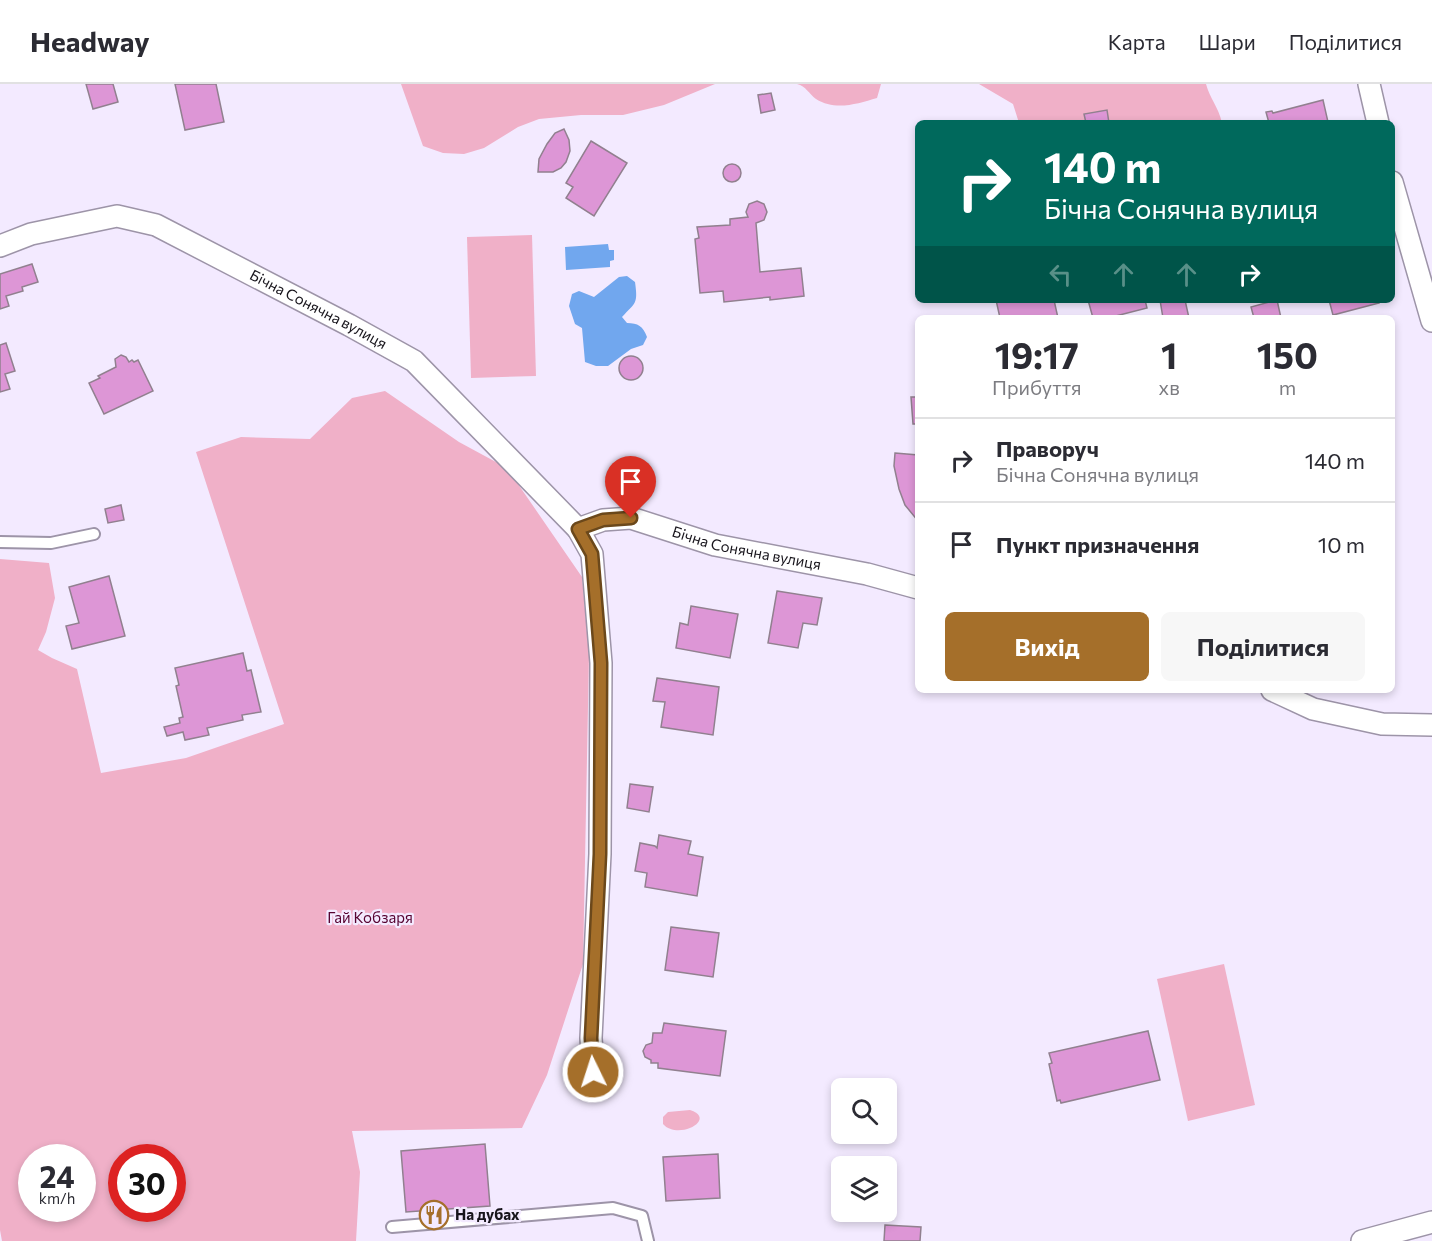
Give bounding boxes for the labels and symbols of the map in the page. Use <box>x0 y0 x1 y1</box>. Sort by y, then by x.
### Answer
street label: Бічна Сонячна вулиця <box>247 265 390 352</box>
pin <box>605 456 656 518</box>
street label: Бічна Сонячна вулиця <box>670 522 823 573</box>
park label: Гай Кобзаря <box>327 908 413 926</box>
position arrow <box>561 1040 625 1104</box>
speed limit sign: 30 <box>108 1144 186 1222</box>
restaurant icon: На дубах <box>418 1199 450 1231</box>
place label: На дубах <box>455 1205 520 1223</box>

